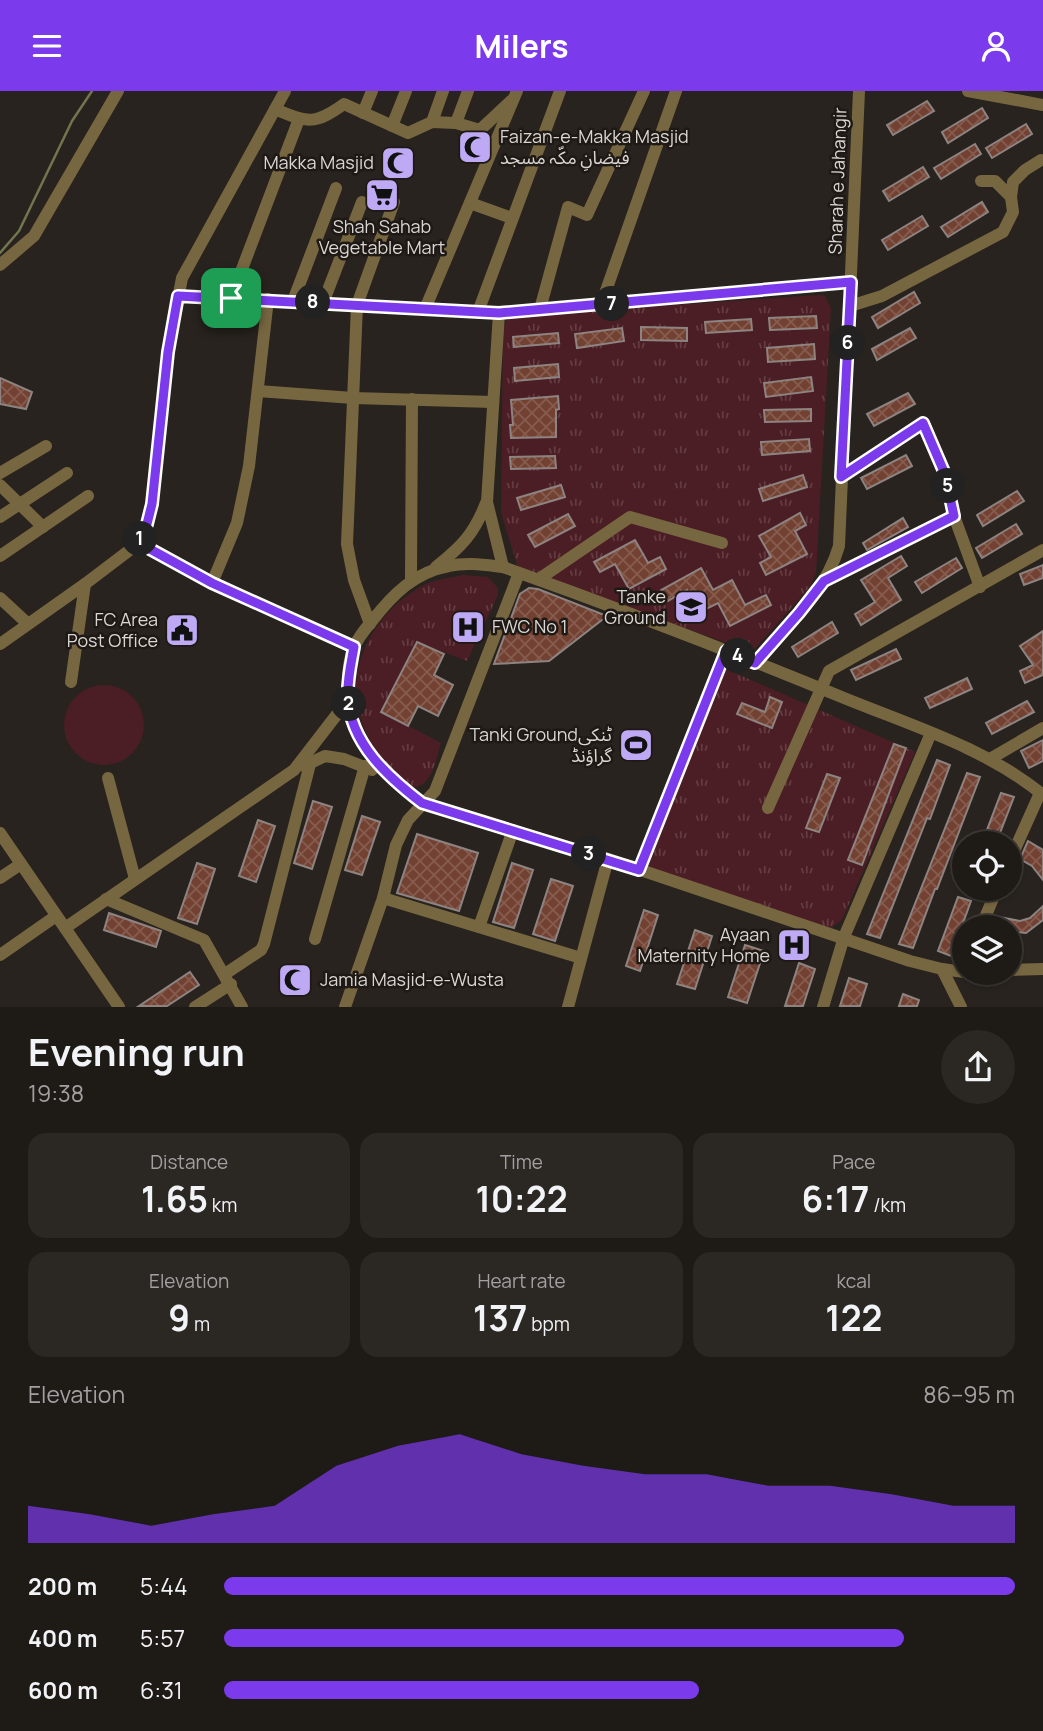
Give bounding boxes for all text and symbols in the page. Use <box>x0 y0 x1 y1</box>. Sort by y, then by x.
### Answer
text: Milers <box>474 24 569 68</box>
icon: menu <box>28 27 66 65</box>
icon: person <box>977 27 1015 65</box>
street label: Sharah e Jahangir <box>822 106 852 255</box>
place label: Faizan-e-Makka Masjid فیضانِ مکّہ مسجد <box>500 124 689 172</box>
mosque icon: Faizan-e-Makka Masjid فیضانِ مکّہ مسجد <box>456 128 494 166</box>
mosque icon: Makka Masjid <box>379 144 417 182</box>
place label: Makka Masjid <box>263 150 374 174</box>
supermarket icon: Shah Sahab Vegetable Mart <box>363 176 401 214</box>
place label: Shah Sahab Vegetable Mart <box>319 214 445 259</box>
pin <box>201 268 261 328</box>
icon: arrive <box>212 279 250 317</box>
pin: 8 <box>296 285 330 319</box>
pin: 7 <box>594 287 630 321</box>
text: 8 <box>307 288 318 314</box>
text: 7 <box>606 290 617 316</box>
pin: 6 <box>830 325 866 361</box>
text: 6 <box>842 329 853 355</box>
pin: 5 <box>930 469 965 503</box>
text: 5 <box>942 472 953 498</box>
pin: 1 <box>122 521 158 557</box>
text: 1 <box>135 525 144 551</box>
place label: Tanke Ground <box>604 584 666 629</box>
school or university icon: Tanke Ground <box>672 588 710 626</box>
place label: FC Area Post Office <box>67 607 158 652</box>
hospital icon: FWC No 1 <box>449 608 487 646</box>
public building icon: FC Area Post Office <box>163 611 201 649</box>
place label: FWC No 1 <box>492 614 568 638</box>
pin: 4 <box>720 639 756 673</box>
text: 4 <box>732 642 743 668</box>
pin: 2 <box>332 687 366 721</box>
text: 2 <box>343 690 354 716</box>
place label: Tanki Groundٹنکی گراؤنڈ <box>470 722 613 767</box>
sports icon: Tanki Groundٹنکی گراؤنڈ <box>617 726 655 764</box>
map controls <box>952 831 1022 985</box>
button: locate <box>952 831 1022 901</box>
pin: 3 <box>572 837 606 871</box>
text: 3 <box>583 840 594 866</box>
button: layers <box>952 915 1022 985</box>
place label: Ayaan Maternity Home <box>637 922 770 967</box>
hospital icon: Ayaan Maternity Home <box>775 926 813 964</box>
mosque icon: Jamia Masjid-e-Wusta <box>276 961 314 999</box>
place label: Jamia Masjid-e-Wusta <box>320 967 504 991</box>
text: Evening run <box>28 1025 245 1077</box>
button: share <box>941 1030 1015 1104</box>
text: 19:38 <box>28 1077 84 1109</box>
text: Distance <box>150 1149 228 1175</box>
text: Time <box>500 1149 543 1175</box>
text: Pace <box>832 1149 875 1175</box>
text: 1.65 <box>141 1175 208 1223</box>
text: 10:22 <box>475 1175 568 1223</box>
text: 6:17 <box>802 1175 869 1223</box>
text: km <box>208 1192 237 1218</box>
text: /km <box>869 1192 906 1218</box>
text: Elevation <box>149 1268 229 1294</box>
text: Heart rate <box>477 1268 566 1294</box>
text: kcal <box>836 1268 871 1294</box>
text: 9 <box>168 1294 190 1342</box>
text: 137 <box>473 1294 527 1342</box>
text: 122 <box>825 1294 882 1342</box>
text: m <box>190 1311 210 1337</box>
text: bpm <box>527 1311 570 1337</box>
text: Elevation <box>28 1378 125 1410</box>
text: 86–95 m <box>923 1378 1015 1410</box>
text: 200 m <box>28 1570 97 1602</box>
text: 5:44 <box>140 1570 188 1602</box>
text: 400 m <box>28 1622 98 1654</box>
text: 5:57 <box>140 1622 185 1654</box>
text: 600 m <box>28 1674 98 1706</box>
text: 6:31 <box>140 1674 183 1706</box>

